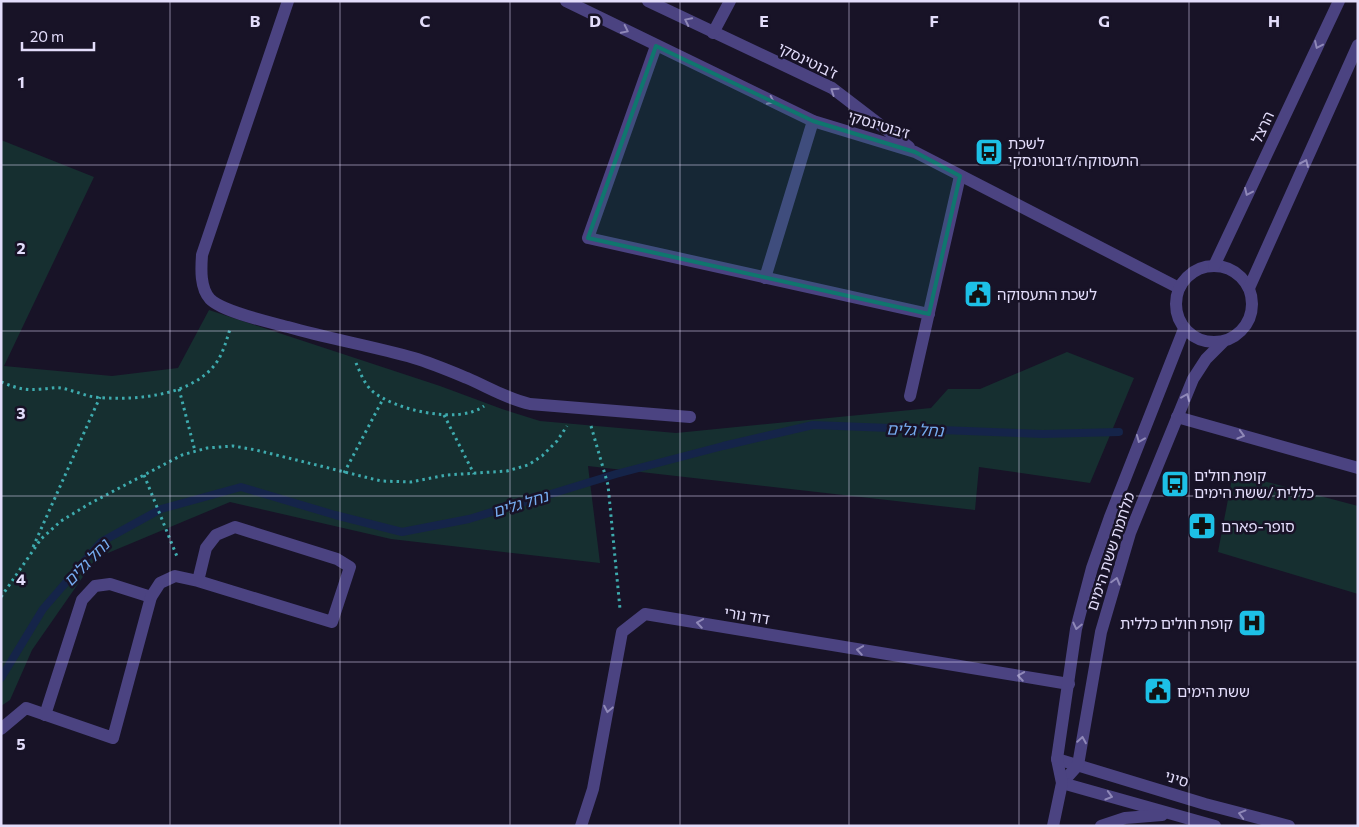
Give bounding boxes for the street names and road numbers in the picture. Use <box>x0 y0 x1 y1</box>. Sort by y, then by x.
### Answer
street label: ז'בוטינסקי <box>775 38 841 82</box>
street label: ז׳בוטינסקי <box>846 106 912 142</box>
street label: הרצל <box>1247 108 1277 146</box>
street label: מלחמת ששת הימים <box>1082 489 1138 613</box>
street label: דוד נורי <box>723 603 771 627</box>
street label: סיני <box>1163 766 1191 790</box>

